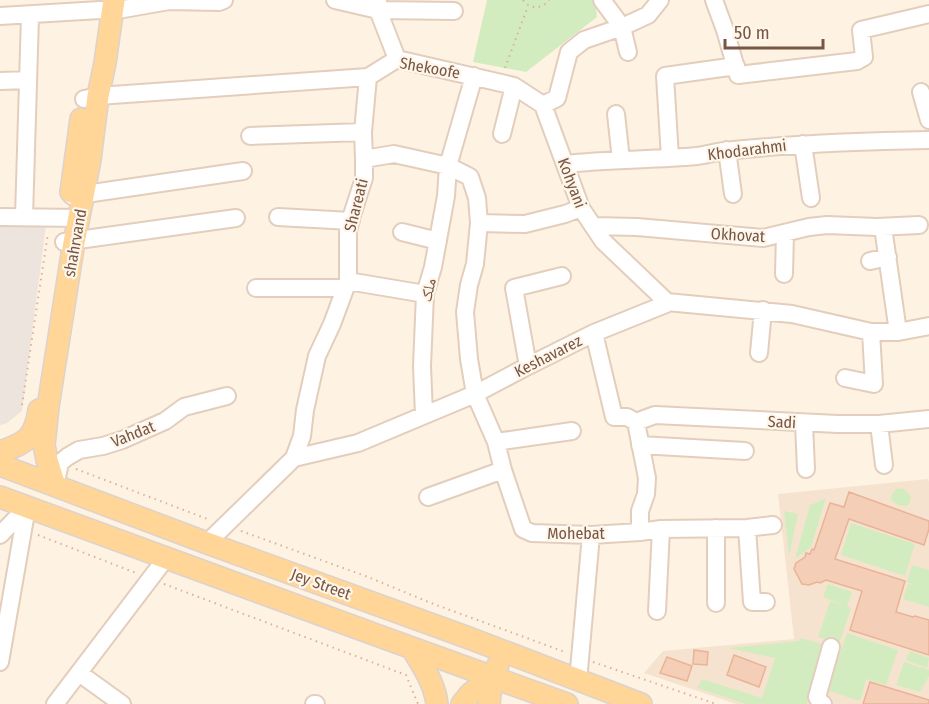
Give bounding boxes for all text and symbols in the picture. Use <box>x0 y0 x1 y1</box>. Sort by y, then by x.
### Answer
scale bar <box>725 12 822 50</box>
text: 50 m <box>734 22 770 44</box>
street label: Shekoofe <box>398 53 462 83</box>
street label: Khodarahmi <box>706 136 788 164</box>
street label: Kohyani <box>554 155 590 211</box>
street label: Shareati <box>340 176 372 234</box>
street label: shahrvand <box>60 207 90 279</box>
street label: Okhovat <box>710 224 766 246</box>
street label: ملک <box>416 276 440 304</box>
street label: Keshavarez <box>511 331 585 381</box>
street label: Sadi <box>767 412 797 432</box>
street label: Vahdat <box>108 416 158 451</box>
street label: Mohebat <box>547 524 606 543</box>
street label: Jey Street <box>288 564 354 604</box>

